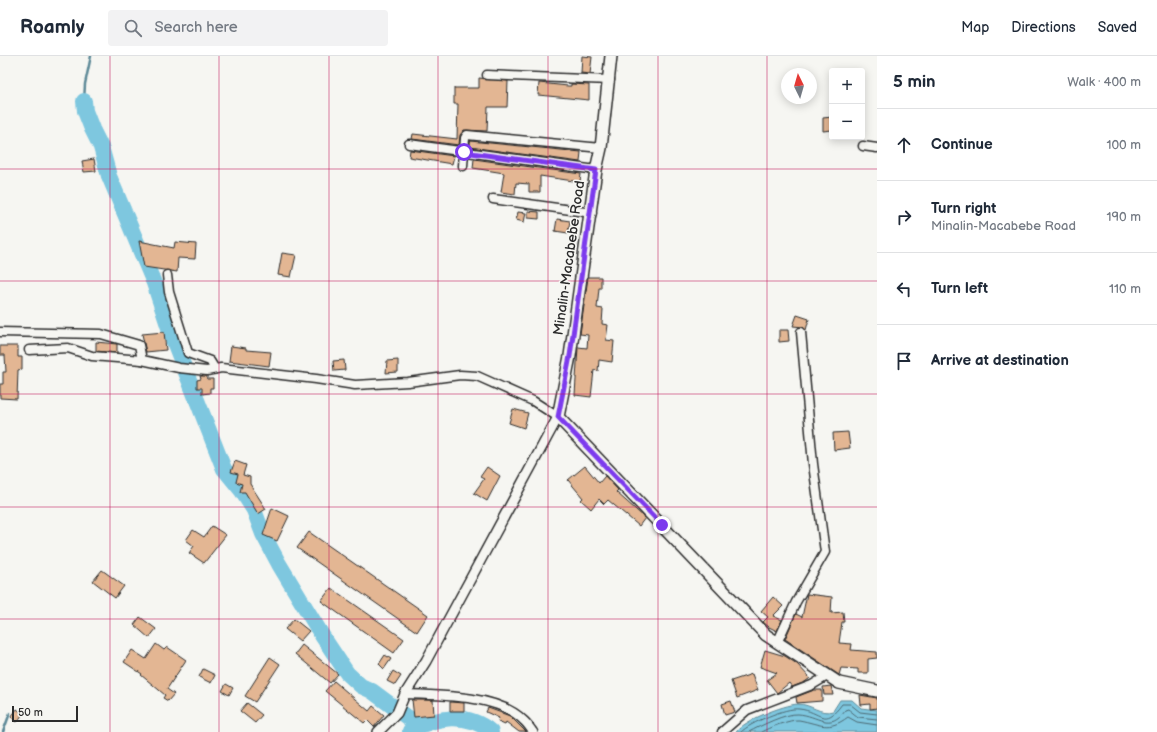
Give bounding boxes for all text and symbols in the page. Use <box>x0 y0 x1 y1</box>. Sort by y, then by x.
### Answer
search box <box>108 10 388 46</box>
text: Roamly <box>20 16 84 39</box>
icon: search <box>122 17 144 39</box>
text: Search here <box>154 18 238 37</box>
text: Map <box>961 19 989 36</box>
text: Directions <box>1011 19 1076 36</box>
text: Saved <box>1098 19 1137 36</box>
north arrow <box>781 68 817 104</box>
map controls <box>829 68 865 140</box>
button: + <box>829 68 865 104</box>
text: 5 min <box>893 72 936 92</box>
text: Walk · 400 m <box>1067 74 1141 90</box>
button: − <box>829 104 865 140</box>
icon: ahead <box>893 134 915 156</box>
text: Continue <box>931 135 993 154</box>
text: 100 m <box>1106 137 1141 153</box>
route start <box>455 143 473 161</box>
street label: Minalin-Macabebe Road <box>550 180 588 336</box>
text: Turn right <box>931 199 996 218</box>
icon: right <box>893 206 915 228</box>
text: 190 m <box>1107 209 1141 225</box>
text: Minalin-Macabebe Road <box>931 218 1076 234</box>
icon: left <box>893 278 915 300</box>
text: Turn left <box>931 279 988 298</box>
text: 110 m <box>1109 281 1141 297</box>
icon: arrive <box>893 350 915 372</box>
text: Arrive at destination <box>931 351 1069 370</box>
route end <box>653 516 671 534</box>
scale bar <box>12 704 78 723</box>
text: 50 m <box>18 706 43 719</box>

